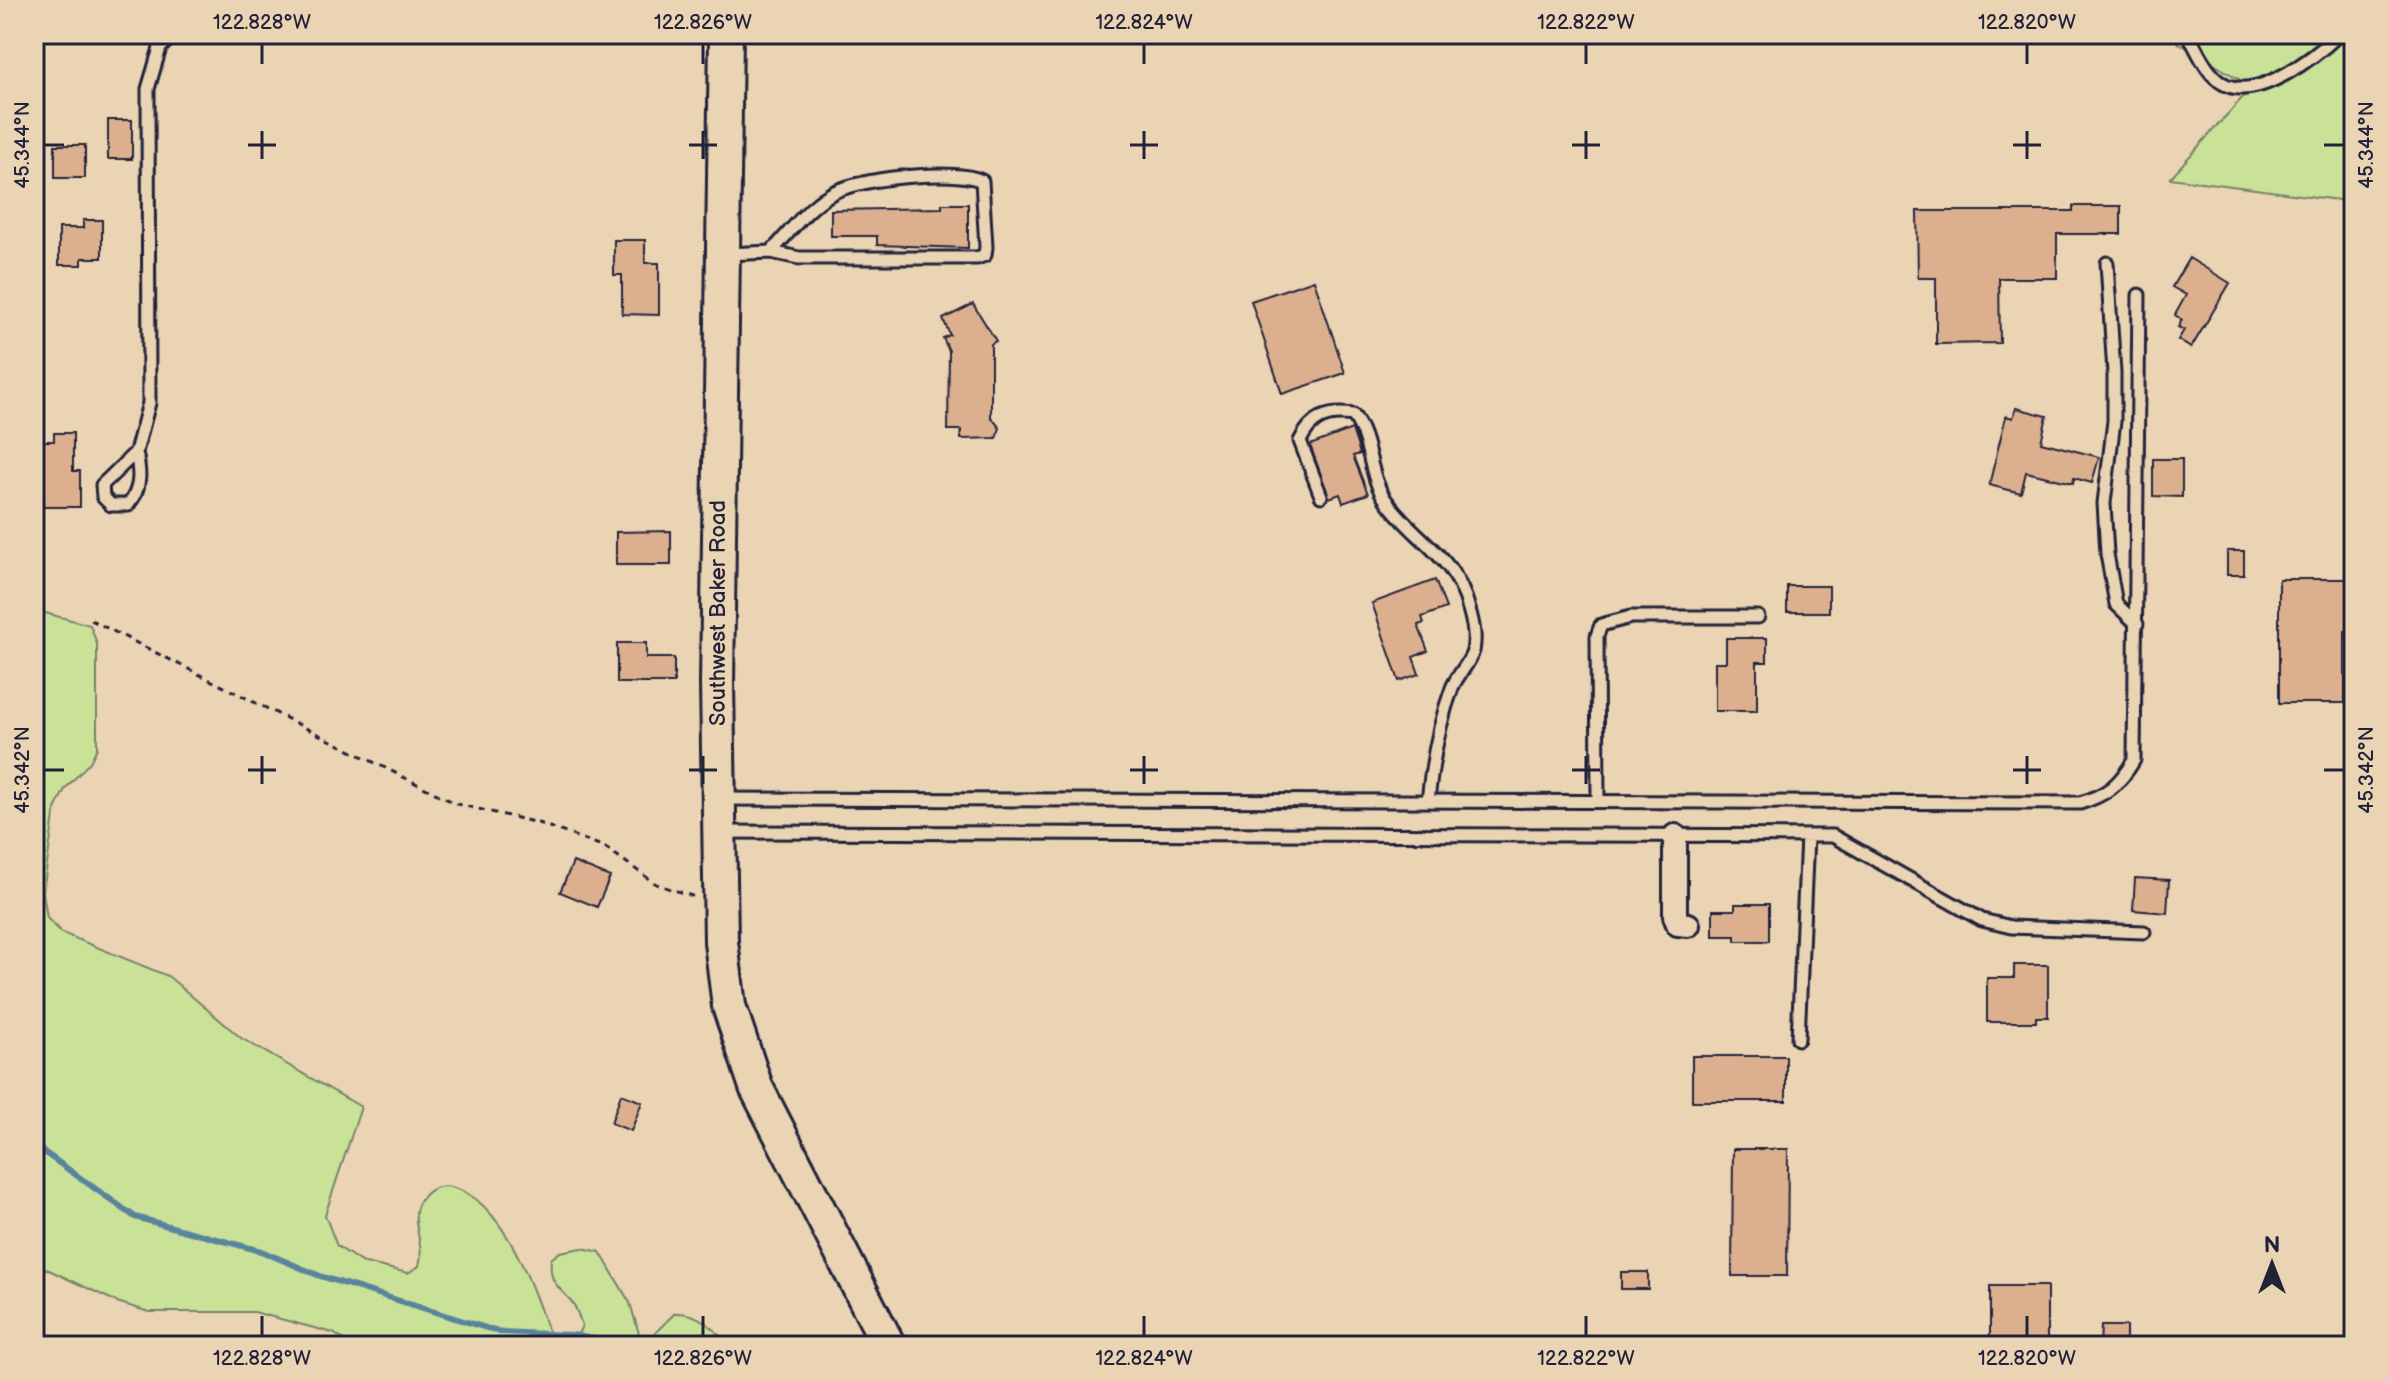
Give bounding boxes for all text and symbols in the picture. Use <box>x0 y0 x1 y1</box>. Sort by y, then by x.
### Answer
text: 122.828°W <box>213 11 311 35</box>
text: 122.826°W <box>654 11 752 35</box>
text: 122.824°W <box>1095 11 1193 35</box>
text: 122.822°W <box>1537 11 1635 35</box>
text: 122.820°W <box>1978 11 2076 35</box>
text: 45.344°N <box>11 101 35 189</box>
text: 45.344°N <box>2355 101 2379 189</box>
street label: Southwest Baker Road <box>705 500 732 726</box>
text: 45.342°N <box>11 726 35 814</box>
text: 45.342°N <box>2355 726 2379 814</box>
north arrow <box>2232 1224 2312 1304</box>
text: N <box>2264 1232 2280 1259</box>
text: 122.828°W <box>213 1347 311 1371</box>
text: 122.826°W <box>654 1347 752 1371</box>
text: 122.824°W <box>1095 1347 1193 1371</box>
text: 122.822°W <box>1537 1347 1635 1371</box>
text: 122.820°W <box>1978 1347 2076 1371</box>

